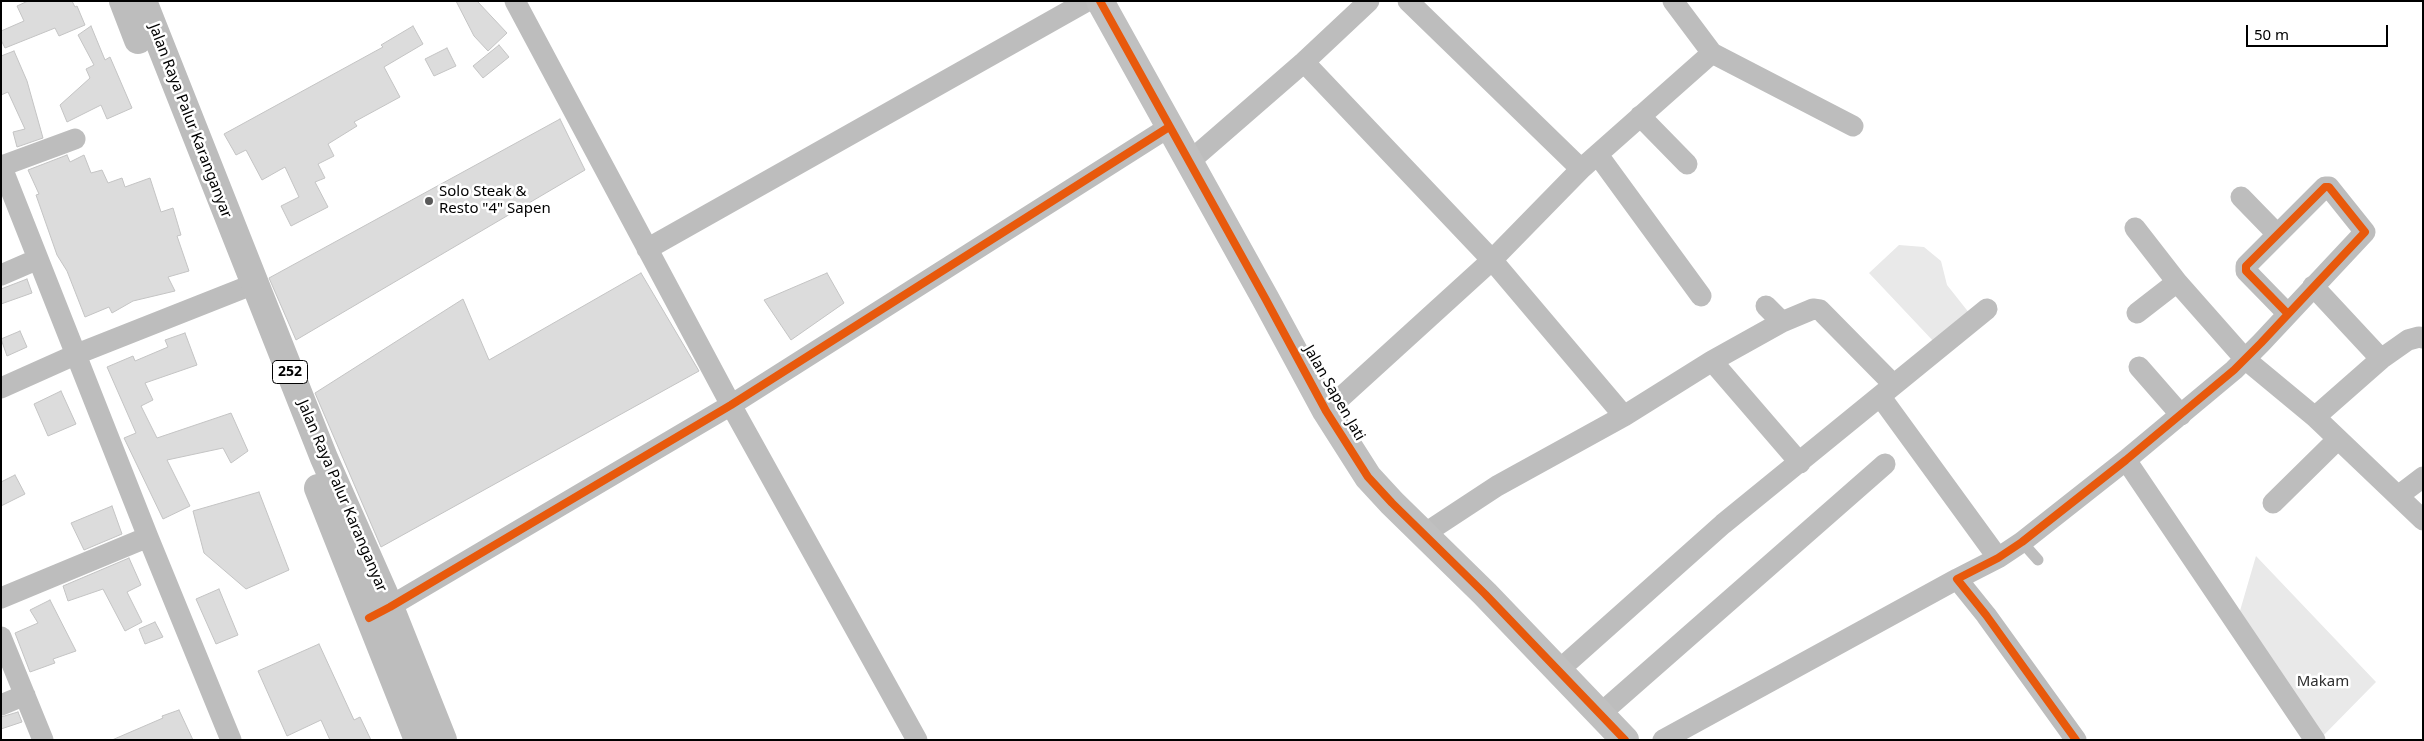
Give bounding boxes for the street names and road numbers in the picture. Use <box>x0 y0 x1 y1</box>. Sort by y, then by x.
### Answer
street label: Jalan Raya Palur Karanganyar <box>145 21 235 221</box>
street label: Jalan Sapen Jati <box>1299 342 1369 444</box>
road number: 252 <box>272 361 308 384</box>
street label: Jalan Raya Palur Karanganyar <box>293 397 391 595</box>

